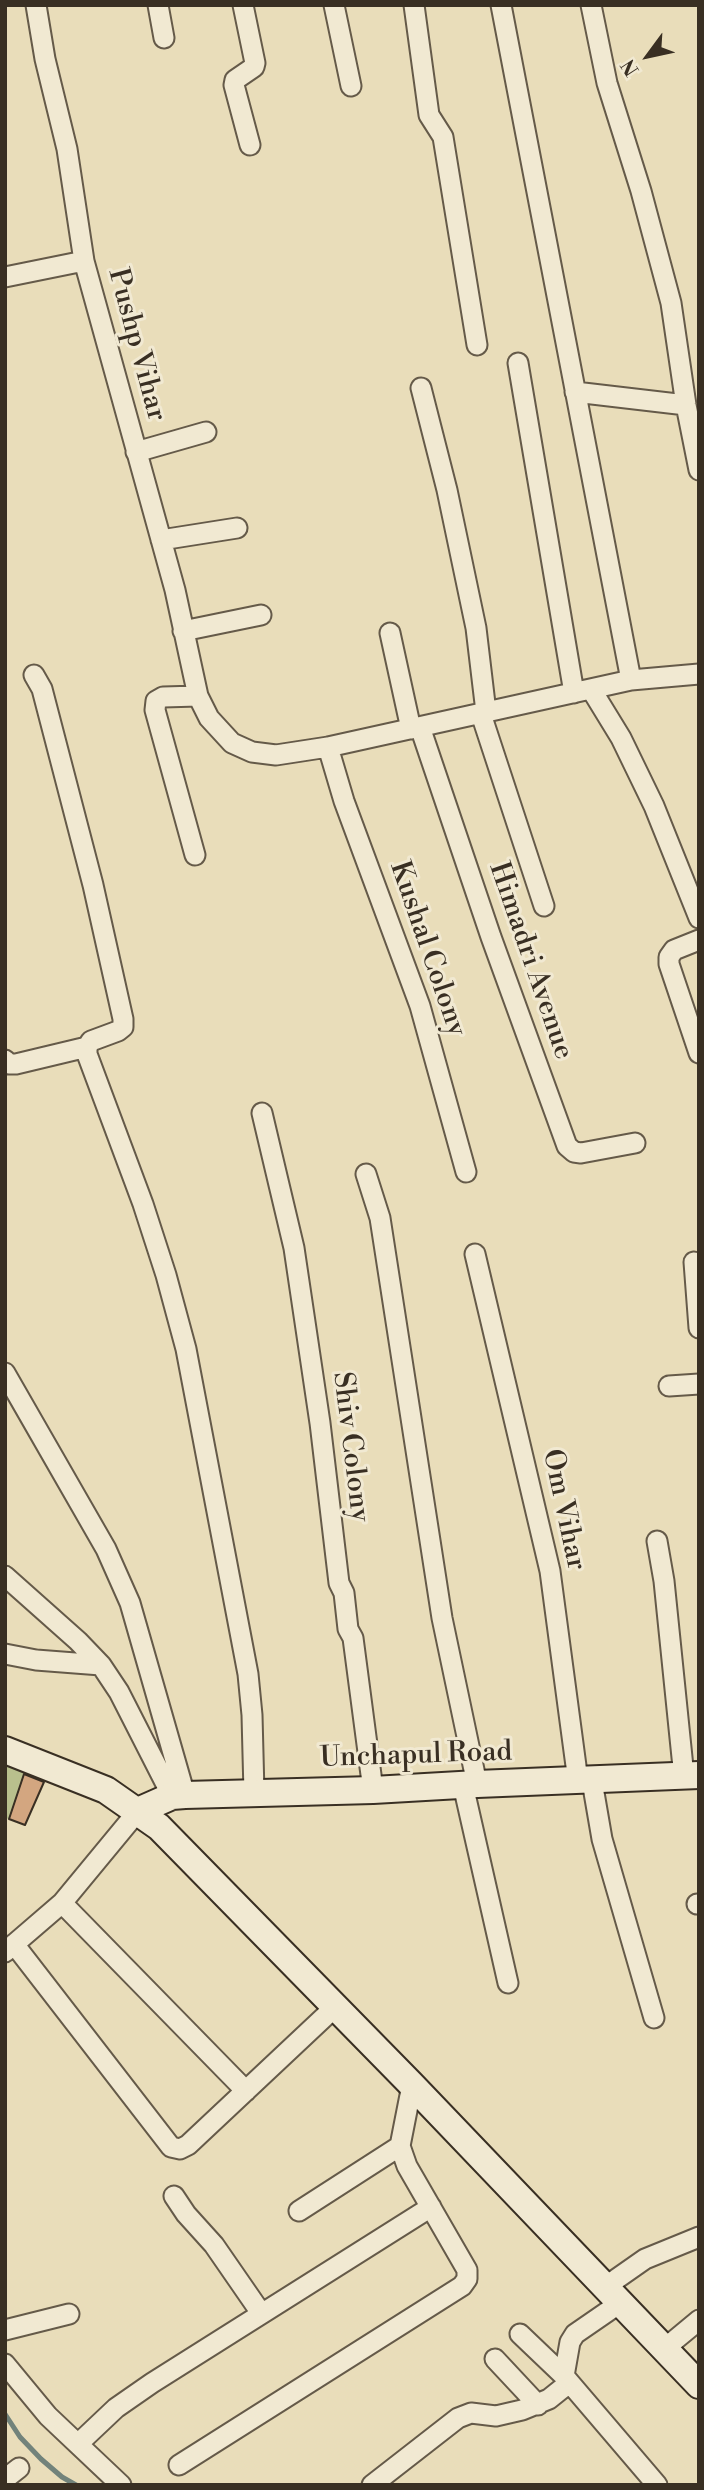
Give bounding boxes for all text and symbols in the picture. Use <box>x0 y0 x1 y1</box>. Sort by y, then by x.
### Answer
north arrow <box>613 21 683 91</box>
text: N <box>616 55 645 80</box>
street label: Pushp Vihar <box>99 265 173 425</box>
street label: Kushal Colony <box>381 857 473 1041</box>
street label: Himadri Avenue <box>481 858 579 1064</box>
street label: Shiv Colony <box>324 1370 376 1524</box>
street label: Om Vihar <box>534 1446 592 1574</box>
street label: Unchapul Road <box>319 1736 513 1776</box>

